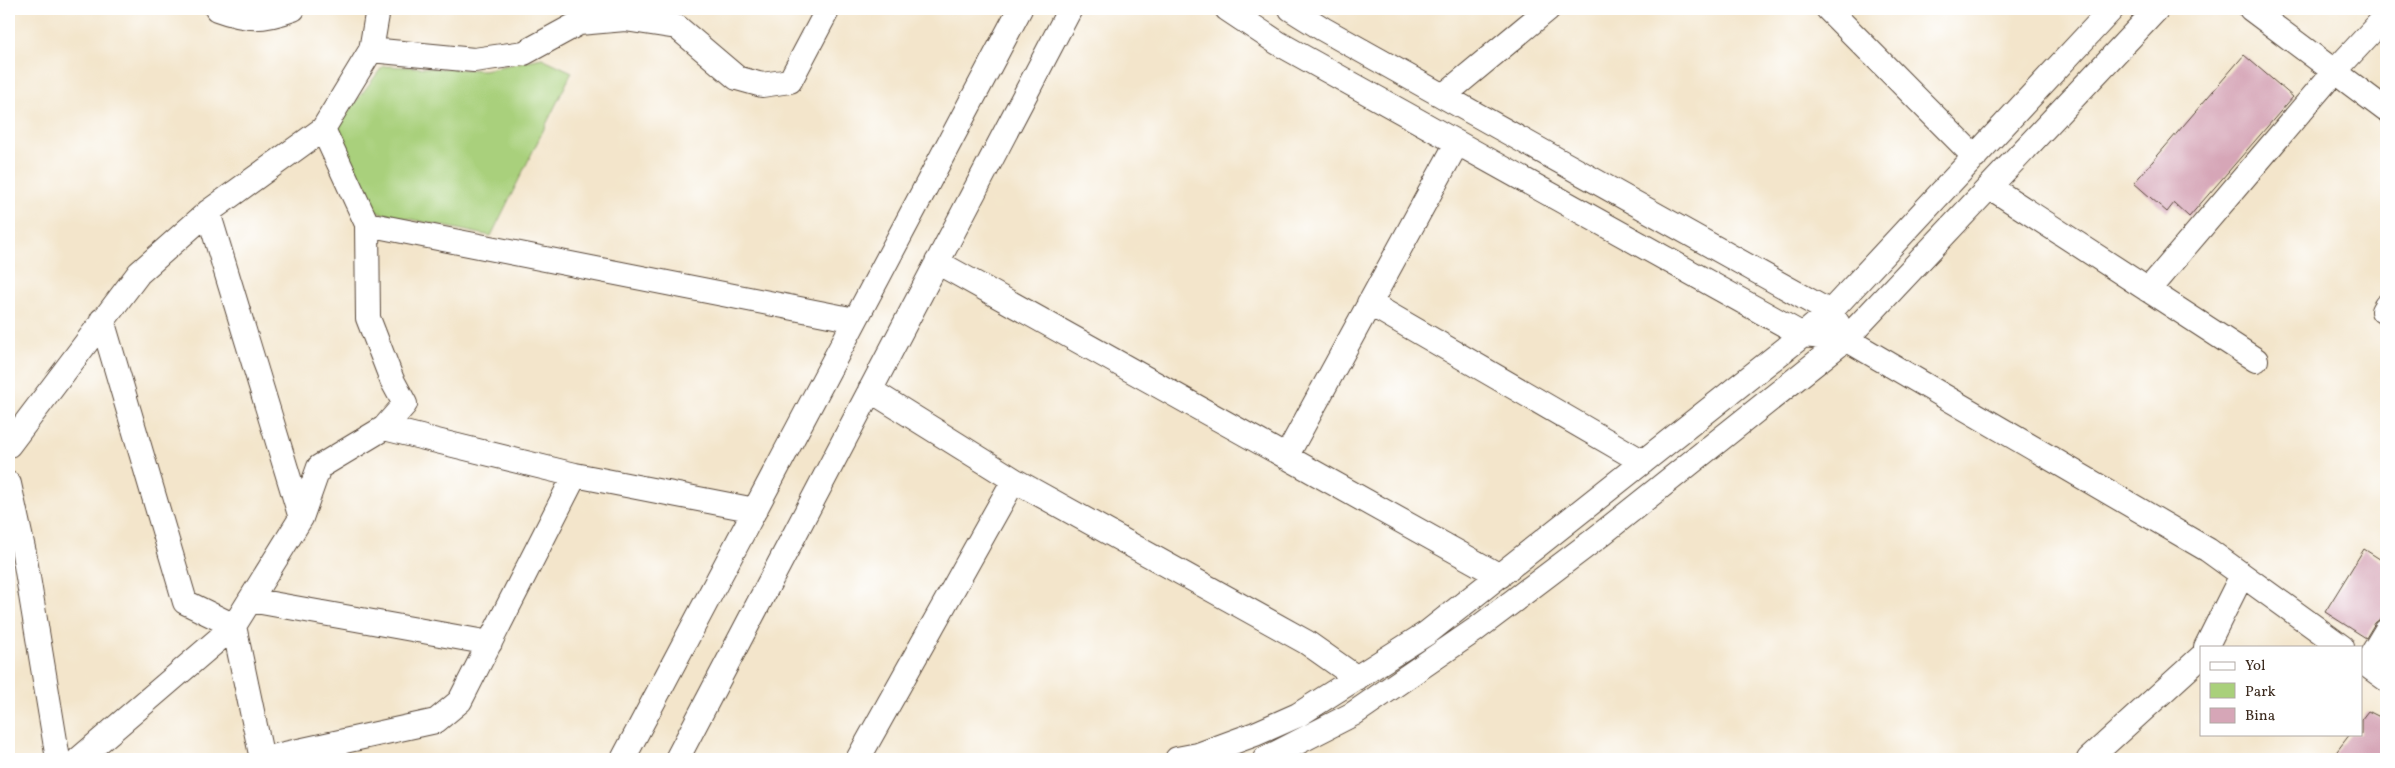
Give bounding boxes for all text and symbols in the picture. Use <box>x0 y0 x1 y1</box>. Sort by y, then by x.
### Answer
legend <box>2200 646 2362 736</box>
text: Yol <box>2245 656 2265 677</box>
text: Park <box>2245 682 2276 703</box>
text: Bina <box>2245 706 2275 727</box>

